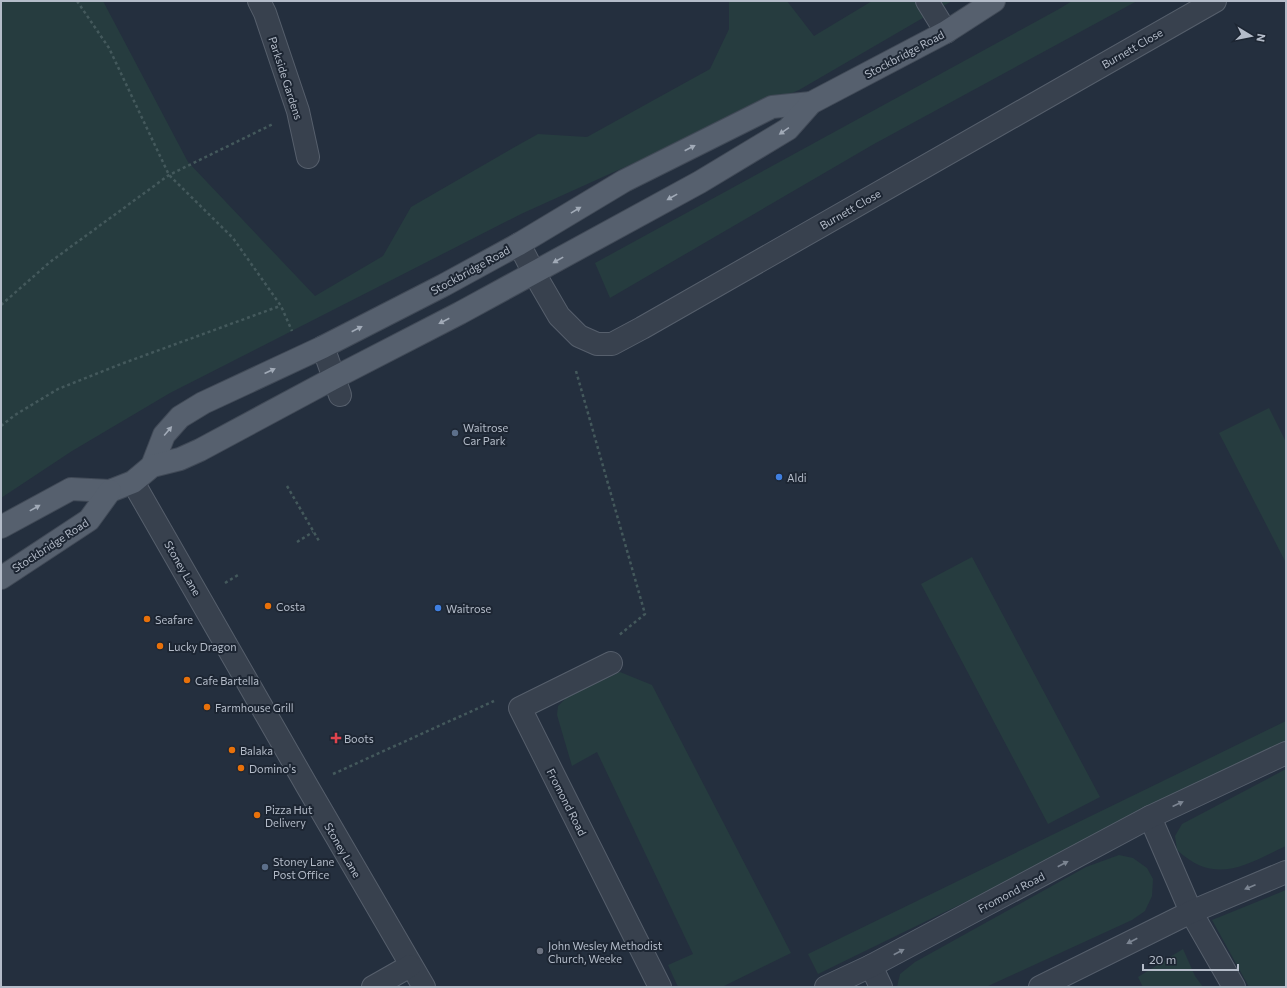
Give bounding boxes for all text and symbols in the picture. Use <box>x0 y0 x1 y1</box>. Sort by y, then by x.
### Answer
north arrow <box>1231 16 1271 56</box>
street label: Burnett Close <box>1099 25 1165 71</box>
street label: Stockbridge Road <box>862 28 946 80</box>
text: N <box>1254 33 1268 43</box>
street label: Parkside Gardens <box>266 35 306 121</box>
one-way arrow <box>779 127 789 135</box>
one-way arrow <box>685 145 696 151</box>
street label: Burnett Close <box>817 186 883 232</box>
one-way arrow <box>666 194 678 201</box>
one-way arrow <box>570 206 582 213</box>
street label: Stockbridge Road <box>428 243 512 297</box>
one-way arrow <box>552 256 564 263</box>
one-way arrow <box>438 318 450 324</box>
one-way arrow <box>352 326 363 332</box>
one-way arrow <box>264 368 276 374</box>
place label: Waitrose Car Park <box>463 421 508 447</box>
one-way arrow <box>163 425 172 436</box>
marker: Waitrose Car Park <box>450 428 460 438</box>
place label: Aldi <box>787 471 807 484</box>
marker: Aldi <box>774 472 784 482</box>
one-way arrow <box>29 505 41 512</box>
street label: Stockbridge Road <box>9 516 91 574</box>
street label: Stoney Lane <box>162 538 204 598</box>
place label: Costa <box>276 600 305 613</box>
marker: Costa <box>263 601 273 611</box>
place label: Waitrose <box>446 602 491 615</box>
marker: Waitrose <box>433 603 443 613</box>
place label: Seafare <box>155 613 193 626</box>
marker: Seafare <box>142 614 152 624</box>
place label: Lucky Dragon <box>168 640 237 653</box>
marker: Lucky Dragon <box>155 641 165 651</box>
place label: Cafe Bartella <box>195 674 259 687</box>
marker: Cafe Bartella <box>182 675 192 685</box>
place label: Farmhouse Grill <box>215 701 294 714</box>
marker: Farmhouse Grill <box>202 702 212 712</box>
place label: Boots <box>344 732 374 745</box>
marker: Boots <box>331 733 341 743</box>
place label: Balaka <box>240 744 273 757</box>
marker: Balaka <box>227 745 237 755</box>
place label: Domino's <box>249 762 296 775</box>
marker: Domino's <box>236 763 246 773</box>
street label: Fromond Road <box>545 766 589 838</box>
one-way arrow <box>1172 801 1183 807</box>
place label: Pizza Hut Delivery <box>265 803 313 829</box>
marker: Pizza Hut Delivery <box>252 810 262 820</box>
street label: Stoney Lane <box>322 820 364 880</box>
place label: Stoney Lane Post Office <box>273 855 334 881</box>
one-way arrow <box>1057 860 1068 867</box>
marker: Stoney Lane Post Office <box>260 862 270 872</box>
street label: Fromond Road <box>975 869 1047 915</box>
one-way arrow <box>1244 884 1256 890</box>
one-way arrow <box>1126 938 1138 944</box>
place label: John Wesley Methodist Church, Weeke <box>548 939 663 965</box>
marker: John Wesley Methodist Church, Weeke <box>535 946 545 956</box>
scale bar <box>1143 946 1238 972</box>
one-way arrow <box>893 948 905 955</box>
text: 20 m <box>1149 952 1176 966</box>

